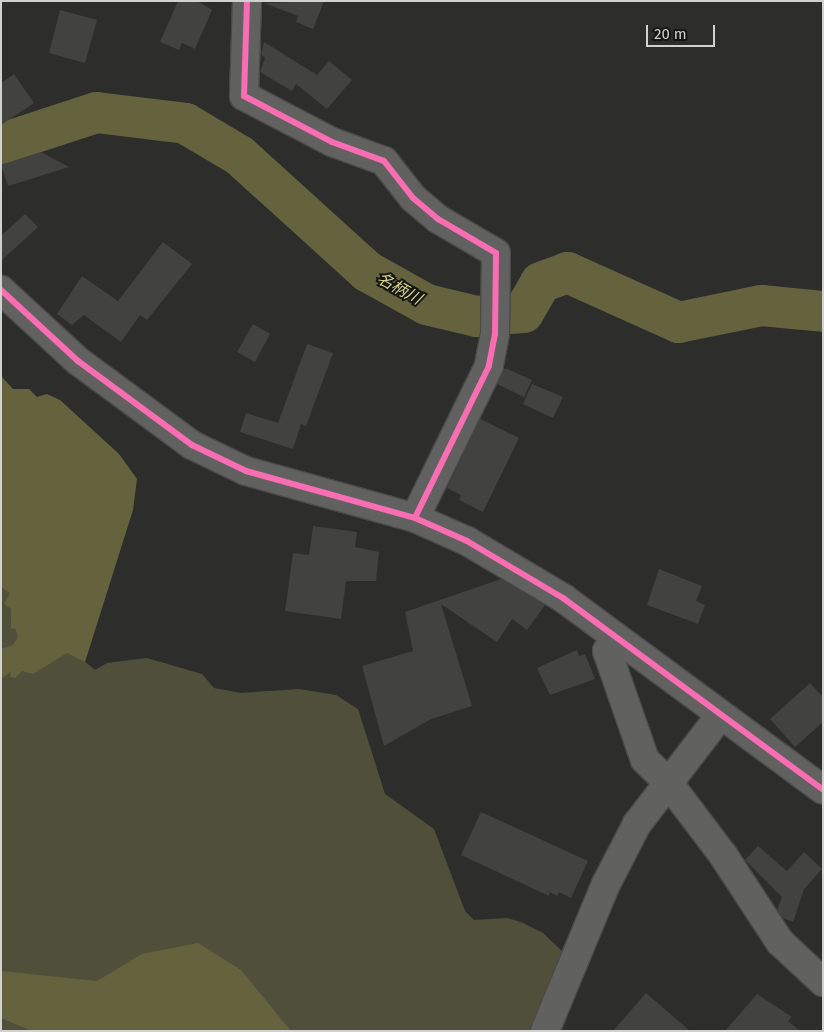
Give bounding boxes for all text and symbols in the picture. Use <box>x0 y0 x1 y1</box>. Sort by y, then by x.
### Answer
scale bar <box>649 15 718 47</box>
text: 20 m <box>654 25 687 43</box>
water label: 名柄川 <box>373 269 425 309</box>

